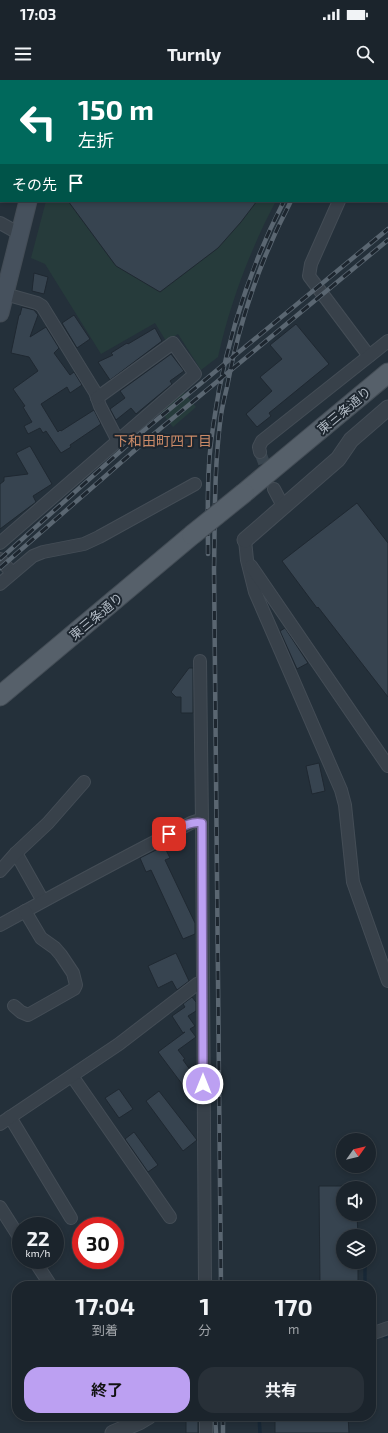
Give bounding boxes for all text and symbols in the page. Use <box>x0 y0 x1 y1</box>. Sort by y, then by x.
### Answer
text: 17:03 <box>20 5 56 23</box>
icon: menu <box>12 43 34 65</box>
text: Turnly <box>167 43 221 65</box>
icon: search <box>354 43 376 65</box>
text: 150 m <box>78 92 154 126</box>
icon: left <box>12 96 64 148</box>
text: 左折 <box>78 129 114 151</box>
icon: arrive <box>65 172 87 194</box>
text: その先 <box>12 175 57 193</box>
street label: 東三条通り <box>314 383 374 437</box>
district label: 下和田町四丁目 <box>114 432 212 449</box>
street label: 東三条通り <box>66 589 126 643</box>
pin <box>152 817 186 851</box>
icon: arrive <box>158 823 180 845</box>
position arrow <box>182 1063 224 1105</box>
north arrow <box>336 1133 376 1173</box>
map controls <box>336 1133 376 1269</box>
button: sound <box>336 1181 376 1221</box>
speed limit sign: 30 <box>72 1217 124 1269</box>
text: 22 <box>26 1226 50 1250</box>
button: layers <box>336 1229 376 1269</box>
text: km/h <box>26 1247 50 1259</box>
text: 17:04 <box>75 1291 135 1320</box>
text: 1 <box>200 1291 210 1320</box>
text: 170 <box>275 1292 313 1321</box>
text: m <box>288 1321 299 1337</box>
text: 到着 <box>92 1322 118 1338</box>
text: 分 <box>198 1322 211 1338</box>
button: 終了 <box>24 1367 190 1413</box>
button: 共有 <box>198 1367 364 1413</box>

